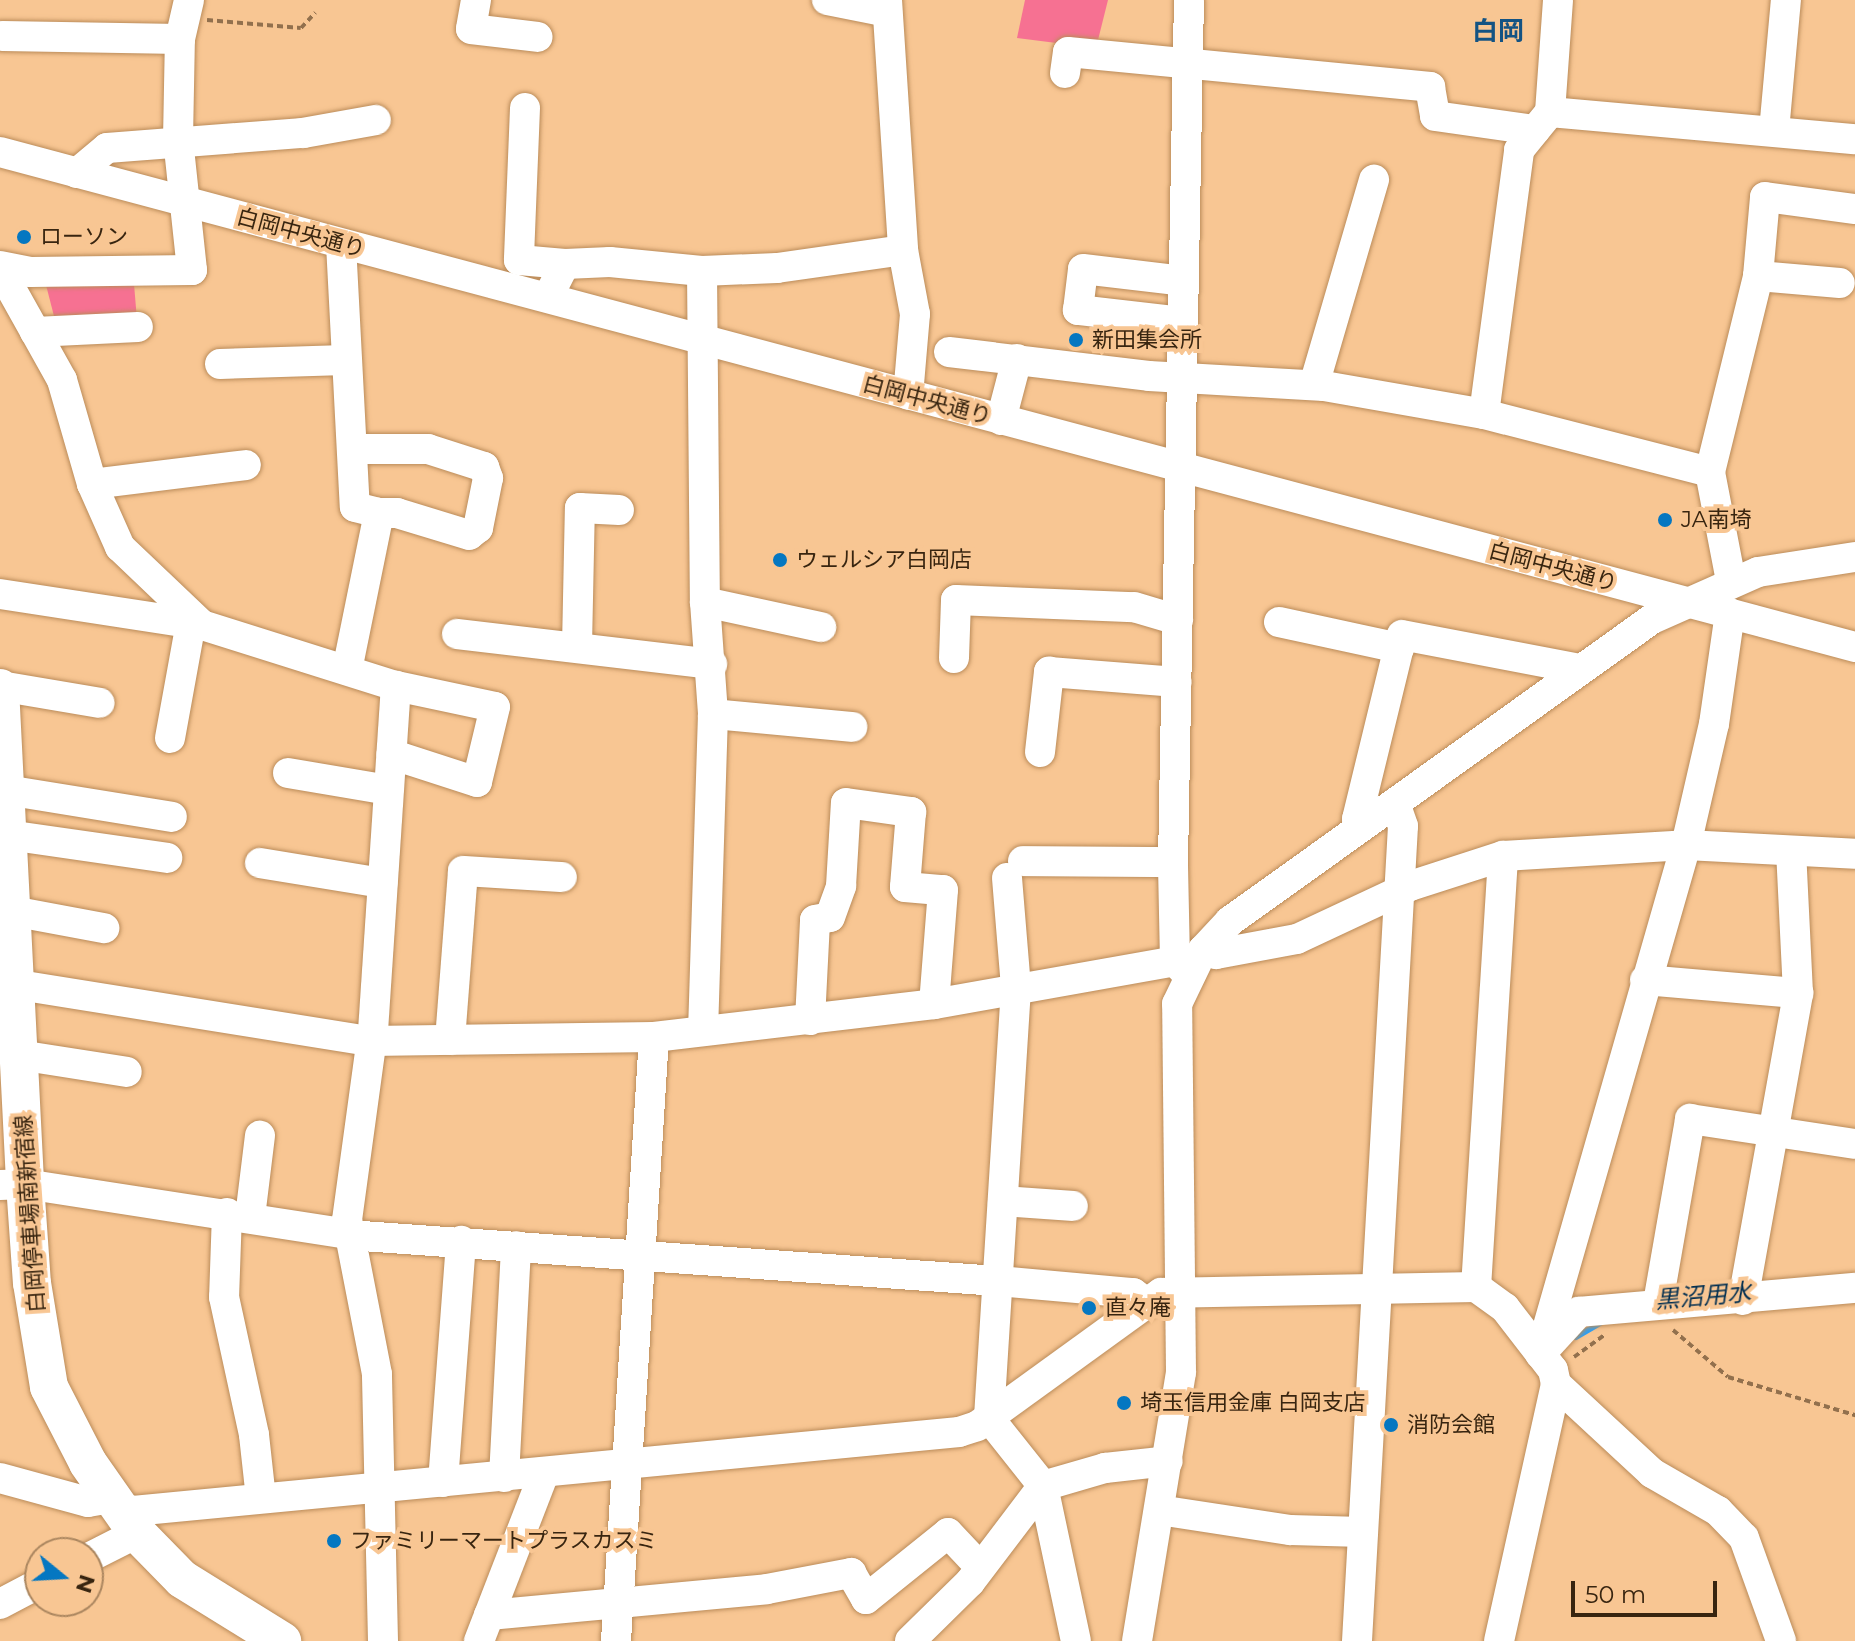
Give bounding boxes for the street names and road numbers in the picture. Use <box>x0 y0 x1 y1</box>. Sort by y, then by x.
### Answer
street label: 白岡中央通り <box>234 203 368 263</box>
street label: 白岡中央通り <box>860 370 994 430</box>
street label: 白岡中央通り <box>1486 537 1620 597</box>
street label: 白岡停車場南新宿線 <box>10 1114 50 1314</box>

